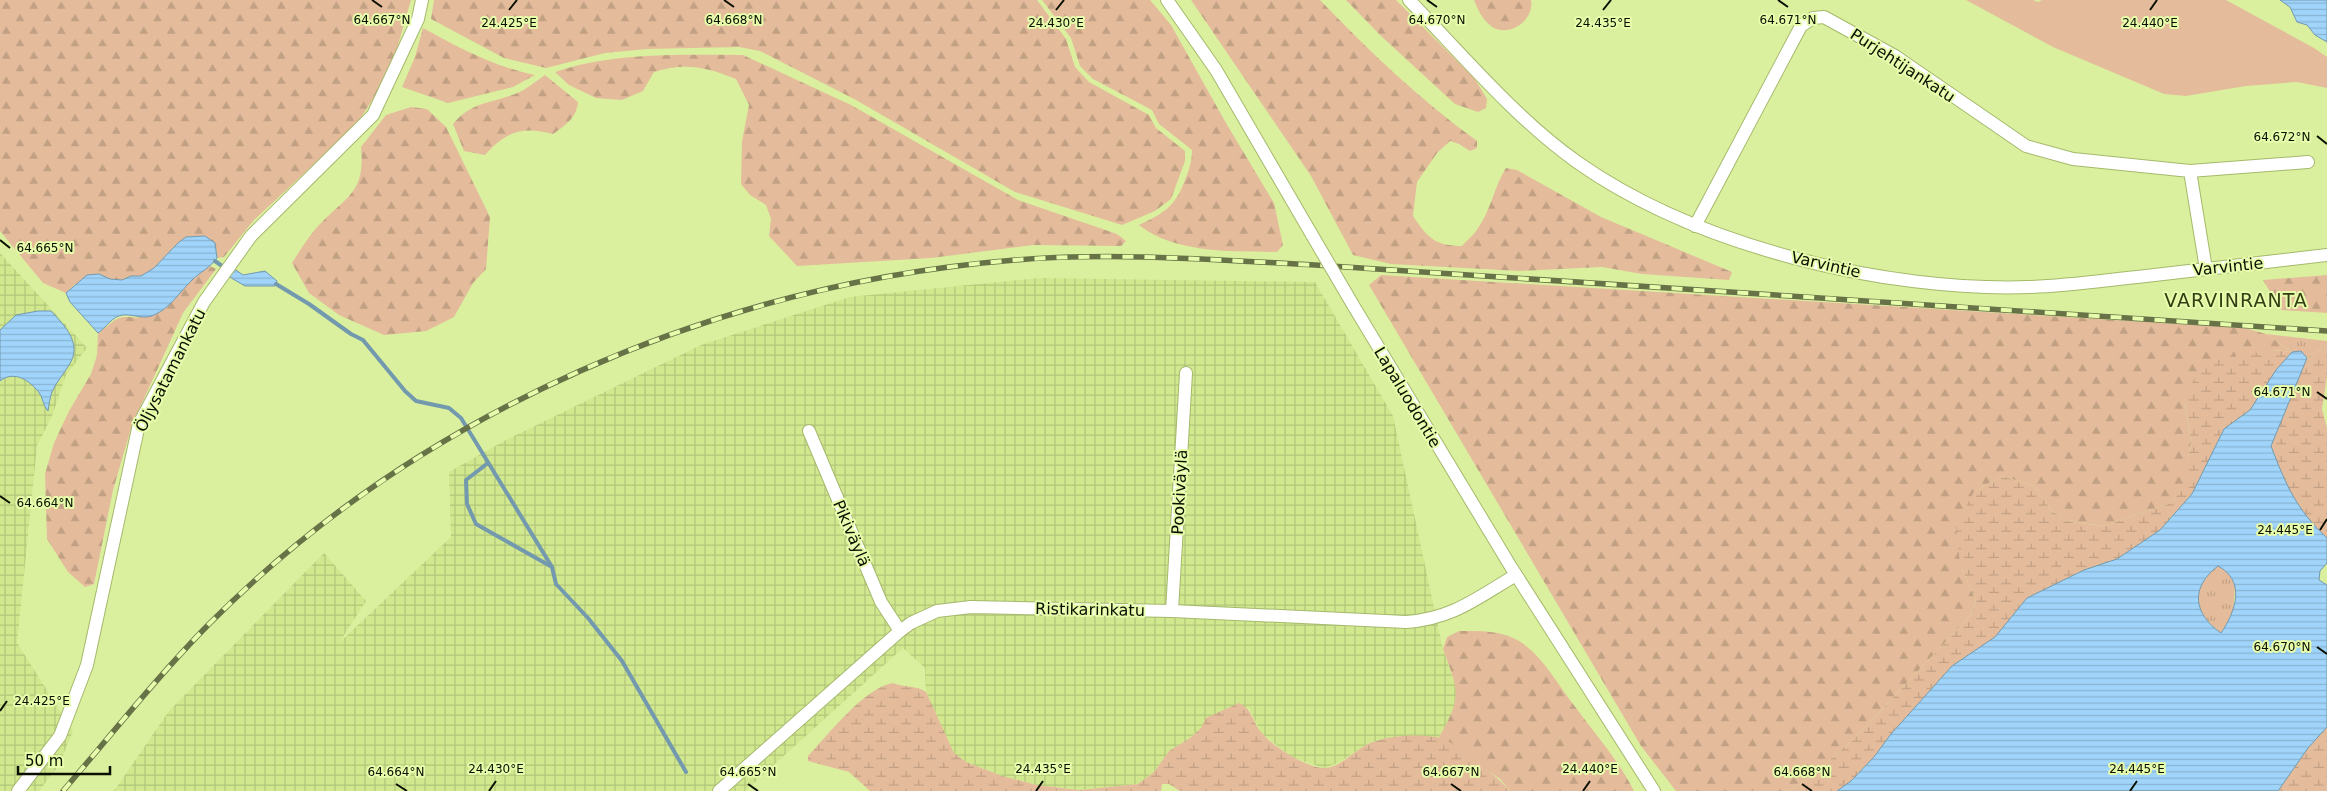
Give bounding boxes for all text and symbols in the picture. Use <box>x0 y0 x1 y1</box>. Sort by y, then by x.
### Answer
text: 64.667°N <box>354 13 410 27</box>
text: 64.668°N <box>706 13 762 27</box>
text: 64.670°N <box>1409 13 1465 27</box>
text: 64.671°N <box>1760 13 1816 27</box>
text: 24.425°E <box>481 16 537 30</box>
text: 24.430°E <box>1028 16 1084 30</box>
text: 24.435°E <box>1575 16 1631 30</box>
text: 24.440°E <box>2122 16 2178 30</box>
street label: Purjehtijankatu <box>1847 25 1959 106</box>
text: 64.672°N <box>2254 130 2310 144</box>
text: 64.665°N <box>17 241 73 255</box>
street label: Varvintie <box>1789 247 1862 282</box>
street label: Varvintie <box>2192 253 2264 280</box>
district label: VARVINRANTA <box>2164 289 2308 311</box>
street label: Öljysatamankatu <box>131 305 210 435</box>
street label: Lapaluodontie <box>1370 344 1445 451</box>
text: 64.671°N <box>2254 385 2310 399</box>
street label: Pookiväylä <box>1168 449 1191 535</box>
text: 64.664°N <box>17 496 73 510</box>
street label: Pikiväylä <box>829 497 874 569</box>
text: 24.445°E <box>2257 523 2313 537</box>
street label: Ristikarinkatu <box>1035 599 1145 620</box>
text: 64.670°N <box>2254 640 2310 654</box>
text: 24.425°E <box>14 694 70 708</box>
scale bar <box>18 744 110 776</box>
text: 50 m <box>25 752 63 770</box>
text: 24.430°E <box>468 762 524 776</box>
text: 24.435°E <box>1015 762 1071 776</box>
text: 24.440°E <box>1562 762 1618 776</box>
text: 24.445°E <box>2109 762 2165 776</box>
text: 64.664°N <box>368 765 424 779</box>
text: 64.665°N <box>720 765 776 779</box>
text: 64.667°N <box>1423 765 1479 779</box>
text: 64.668°N <box>1774 765 1830 779</box>

